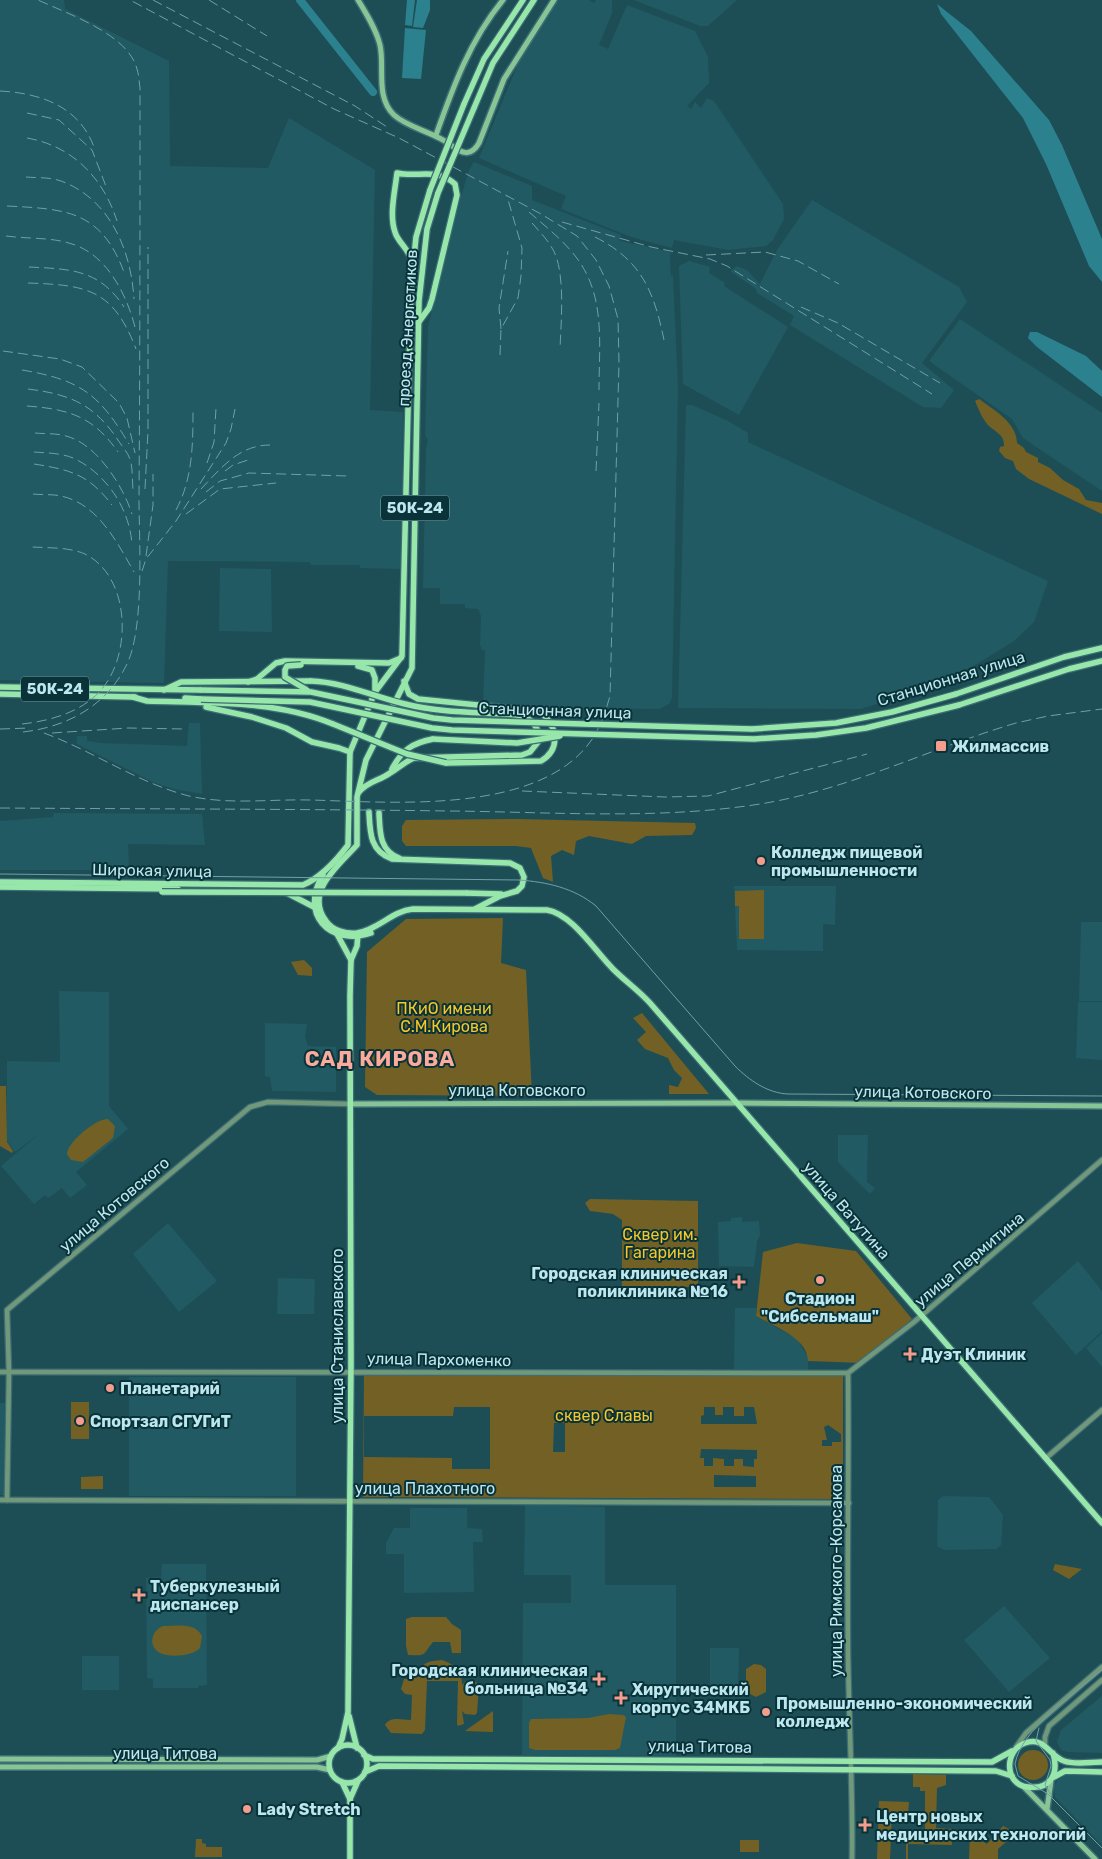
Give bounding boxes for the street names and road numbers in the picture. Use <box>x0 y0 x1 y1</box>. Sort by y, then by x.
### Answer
street label: проезд Энергетиков <box>394 249 421 407</box>
road number: 50К-24 <box>381 496 449 520</box>
street label: Станционная улица <box>875 647 1027 710</box>
road number: 50К-24 <box>21 676 89 702</box>
street label: Станционная улица <box>478 698 632 723</box>
street label: Широкая улица <box>92 860 212 881</box>
street label: улица Котовского <box>448 1081 586 1100</box>
street label: улица Котовского <box>854 1082 992 1103</box>
street label: улица Котовского <box>56 1153 173 1256</box>
street label: улица Ватутина <box>799 1158 894 1263</box>
street label: улица Пермитина <box>911 1208 1028 1311</box>
street label: улица Станиславского <box>328 1248 347 1424</box>
street label: улица Пархоменко <box>367 1349 511 1370</box>
street label: улица Римского-Корсакова <box>827 1465 846 1677</box>
street label: улица Плахотного <box>355 1479 495 1498</box>
street label: улица Титова <box>648 1736 752 1757</box>
street label: улица Титова <box>113 1744 217 1763</box>

